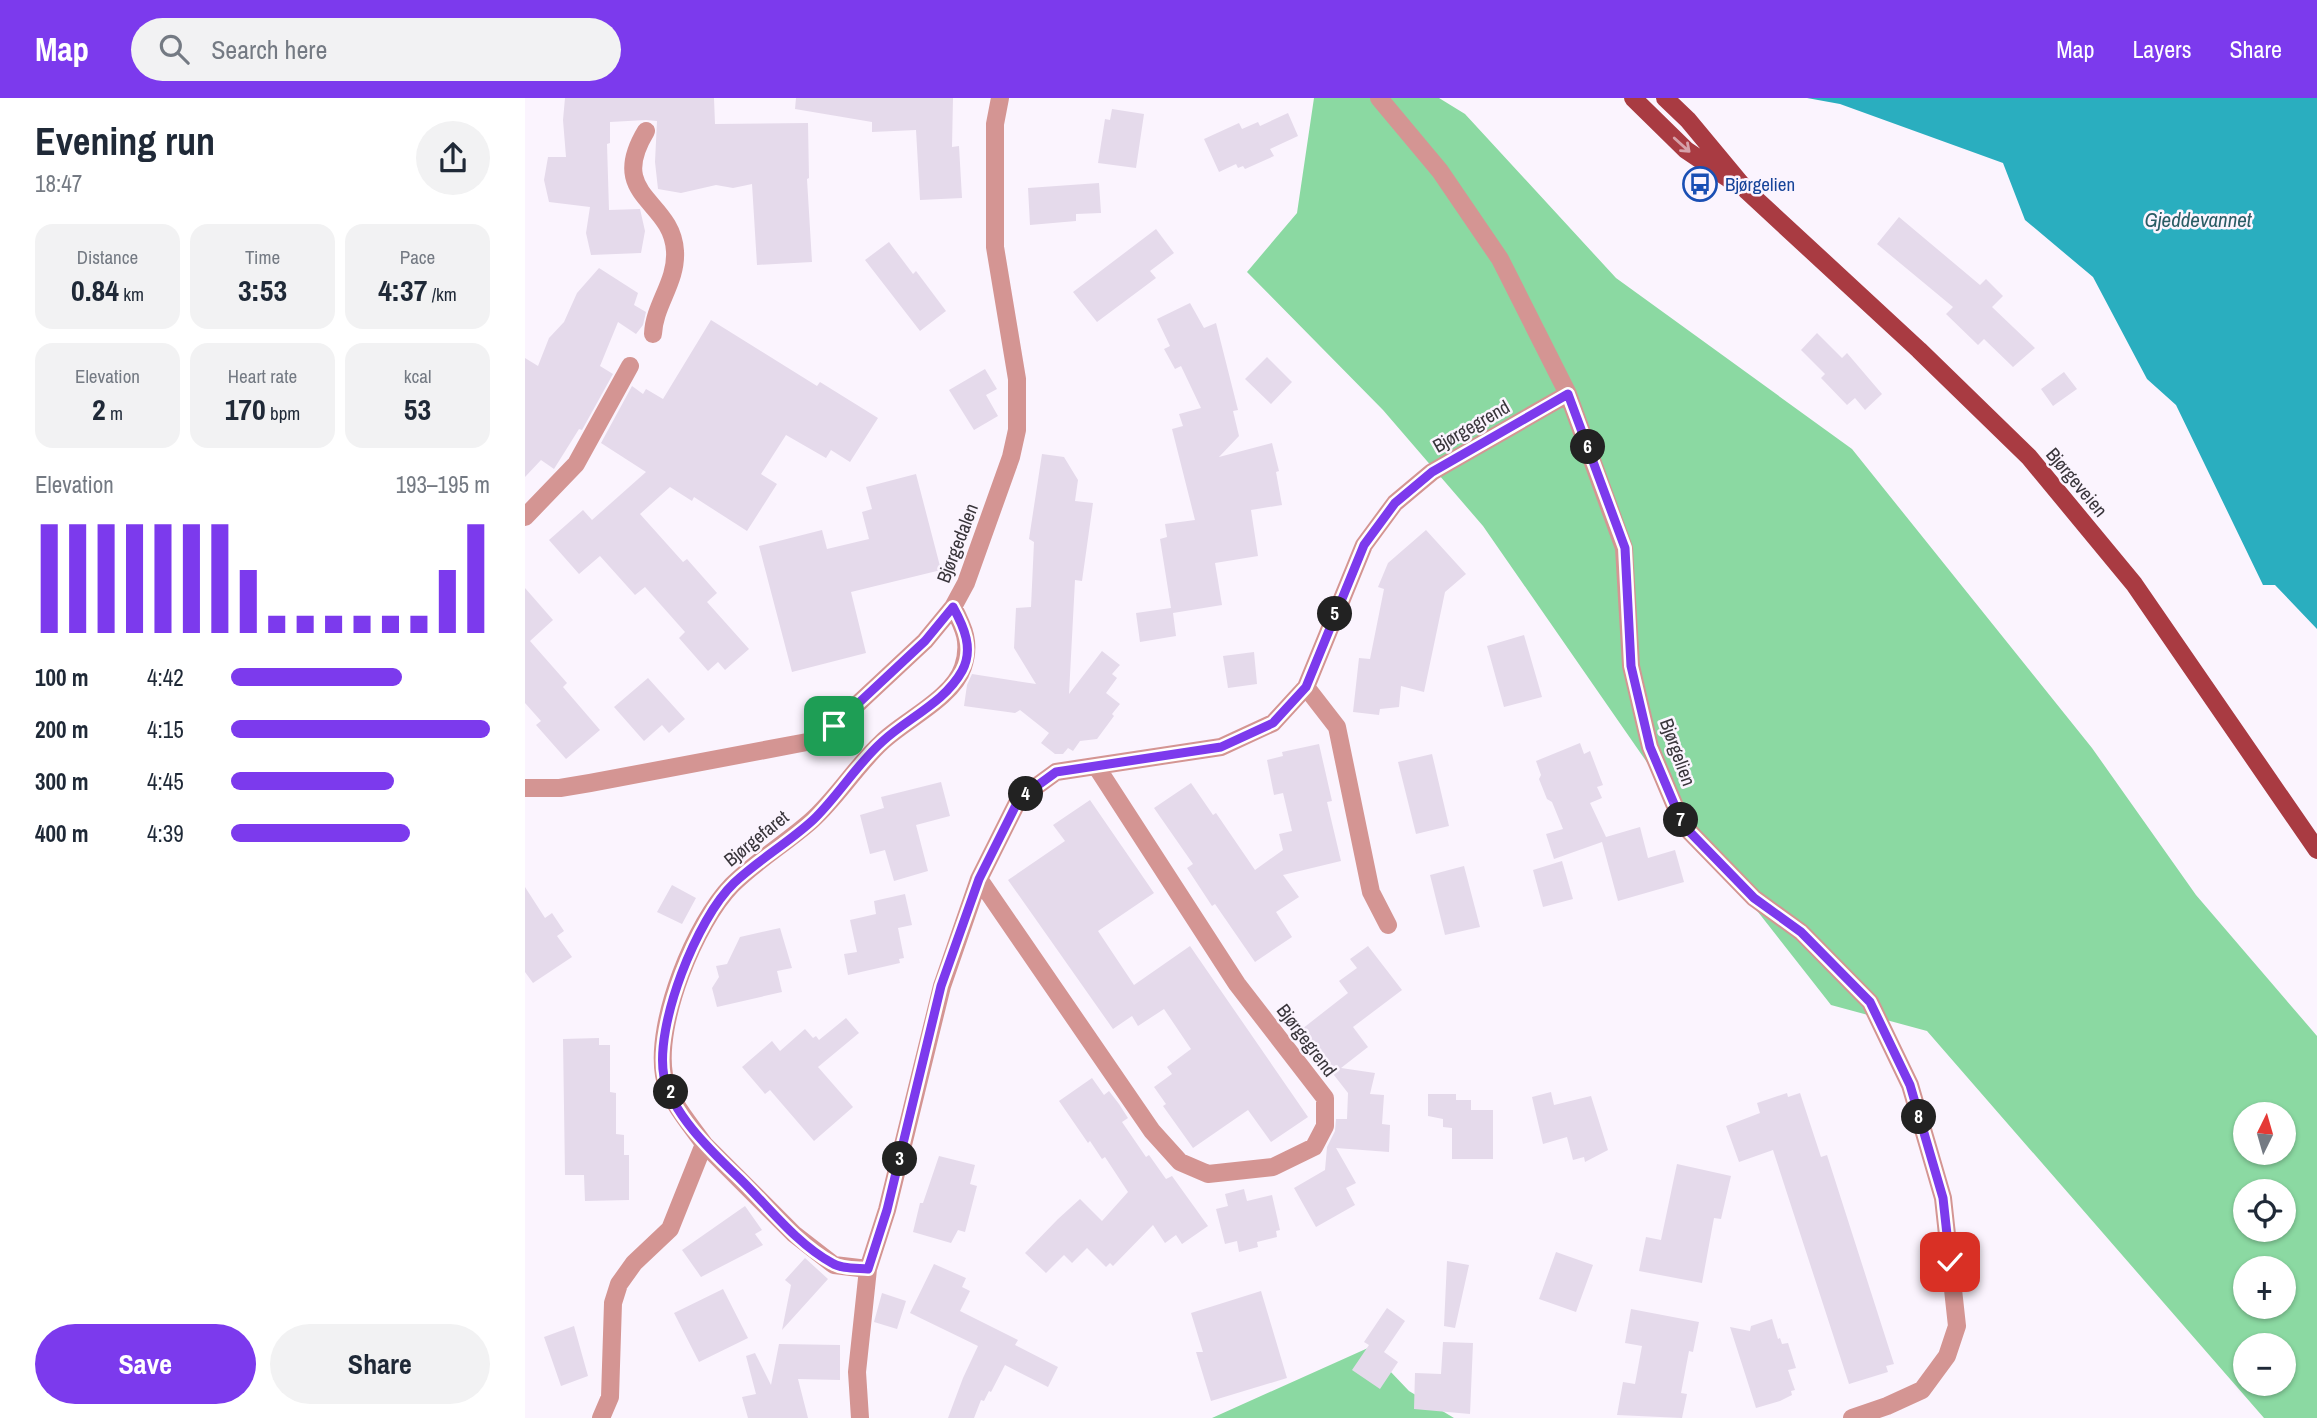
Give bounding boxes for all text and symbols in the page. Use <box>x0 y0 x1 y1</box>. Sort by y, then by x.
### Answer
search box <box>131 18 621 81</box>
text: Map <box>35 27 89 71</box>
icon: search <box>155 30 193 68</box>
text: Search here <box>211 32 327 67</box>
text: Map <box>2056 33 2094 65</box>
text: Layers <box>2132 33 2191 65</box>
text: Share <box>2229 33 2282 65</box>
text: Evening run <box>35 116 215 167</box>
button: share <box>416 121 490 195</box>
one-way arrow <box>1673 137 1691 153</box>
bus stop icon: Bjørgelien <box>1681 165 1719 203</box>
text: 18:47 <box>35 168 82 199</box>
place label: Bjørgelien <box>1725 171 1795 197</box>
water label: Gjeddevannet <box>2144 205 2253 234</box>
text: Distance <box>77 244 138 270</box>
text: Time <box>245 244 280 270</box>
text: Pace <box>400 244 435 270</box>
text: 0.84 <box>71 270 119 310</box>
text: 3:53 <box>238 270 287 310</box>
text: 4:37 <box>378 270 427 310</box>
text: km <box>119 281 144 307</box>
text: /km <box>427 281 457 307</box>
text: Elevation <box>75 363 140 389</box>
text: Heart rate <box>228 363 297 389</box>
text: kcal <box>404 363 431 389</box>
text: 2 <box>92 389 106 429</box>
text: 170 <box>225 389 266 429</box>
text: 53 <box>404 389 431 429</box>
street label: Bjørgegrend <box>1428 394 1514 458</box>
text: m <box>106 400 123 426</box>
text: bpm <box>266 400 300 426</box>
pin: 6 <box>1571 430 1605 464</box>
text: 6 <box>1583 433 1592 459</box>
street label: Bjørgeveien <box>2040 442 2114 522</box>
text: Elevation <box>35 469 114 500</box>
text: 193–195 m <box>396 469 490 500</box>
street label: Bjørgedalen <box>930 500 984 586</box>
pin: 5 <box>1317 596 1353 632</box>
text: 5 <box>1330 600 1339 626</box>
text: 100 m <box>35 662 88 693</box>
text: 4:42 <box>147 662 184 693</box>
pin <box>804 696 864 756</box>
icon: arrive <box>815 707 853 745</box>
text: 200 m <box>35 714 88 745</box>
text: 4:15 <box>147 714 184 745</box>
street label: Bjørgelien <box>1654 715 1702 789</box>
text: 300 m <box>35 766 88 797</box>
text: 4:45 <box>147 766 184 797</box>
pin: 4 <box>1009 776 1043 812</box>
text: 4 <box>1021 780 1030 806</box>
pin: 7 <box>1663 802 1699 838</box>
street label: Bjørgefaret <box>718 803 794 872</box>
text: 7 <box>1676 806 1685 832</box>
text: 400 m <box>35 818 88 849</box>
text: 4:39 <box>147 818 184 849</box>
street label: Bjørgegrend <box>1271 998 1343 1082</box>
pin: 2 <box>653 1074 689 1110</box>
text: 2 <box>666 1078 675 1104</box>
pin: 8 <box>1901 1100 1937 1134</box>
north arrow <box>2233 1102 2296 1166</box>
map controls <box>2233 1102 2296 1396</box>
text: 8 <box>1914 1103 1923 1129</box>
pin: 3 <box>883 1142 917 1176</box>
text: 3 <box>895 1145 904 1171</box>
button: locate <box>2233 1179 2296 1242</box>
pin <box>1920 1232 1980 1292</box>
icon: check <box>1931 1243 1969 1281</box>
button: + <box>2233 1256 2296 1319</box>
button: Save <box>35 1324 256 1404</box>
button: Share <box>270 1324 490 1404</box>
button: − <box>2233 1333 2296 1396</box>

